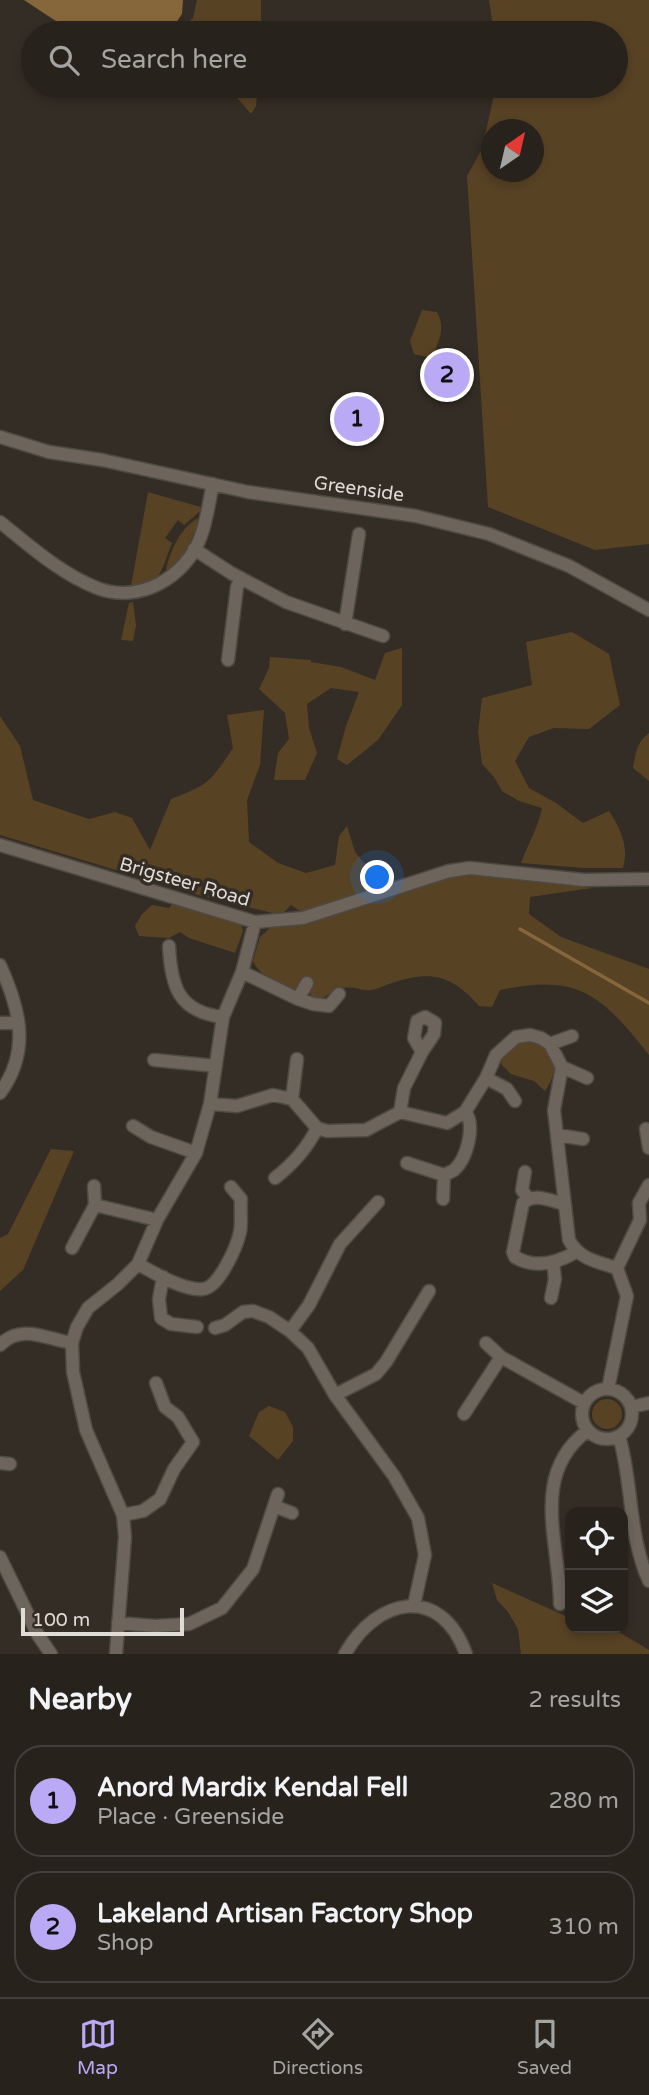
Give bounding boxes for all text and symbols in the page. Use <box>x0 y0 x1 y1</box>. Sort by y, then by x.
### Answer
search box <box>21 21 628 98</box>
icon: search <box>45 41 83 79</box>
text: Search here <box>101 44 247 75</box>
north arrow <box>481 119 544 182</box>
pin: 2 <box>424 349 470 401</box>
pin: 1 <box>334 393 380 445</box>
street label: Greenside <box>312 472 405 506</box>
street label: Brigsteer Road <box>117 853 252 911</box>
your location <box>360 860 394 894</box>
map controls <box>565 1507 628 1633</box>
button: locate <box>565 1507 628 1570</box>
button: layers <box>565 1570 628 1633</box>
scale bar <box>21 1605 184 1637</box>
text: 100 m <box>32 1609 90 1631</box>
text: Nearby <box>28 1681 132 1718</box>
text: 2 results <box>528 1686 621 1714</box>
text: Anord Mardix Kendal Fell <box>97 1772 408 1803</box>
text: 1 <box>46 1787 60 1815</box>
text: 280 m <box>549 1787 619 1815</box>
text: Place · Greenside <box>97 1803 284 1831</box>
text: Lakeland Artisan Factory Shop <box>97 1898 473 1929</box>
text: 2 <box>46 1913 60 1941</box>
text: 310 m <box>549 1913 619 1941</box>
text: Shop <box>97 1929 154 1957</box>
tab: Map <box>77 2015 118 2079</box>
tab: Directions <box>272 2015 363 2079</box>
tab: Saved <box>517 2015 572 2079</box>

